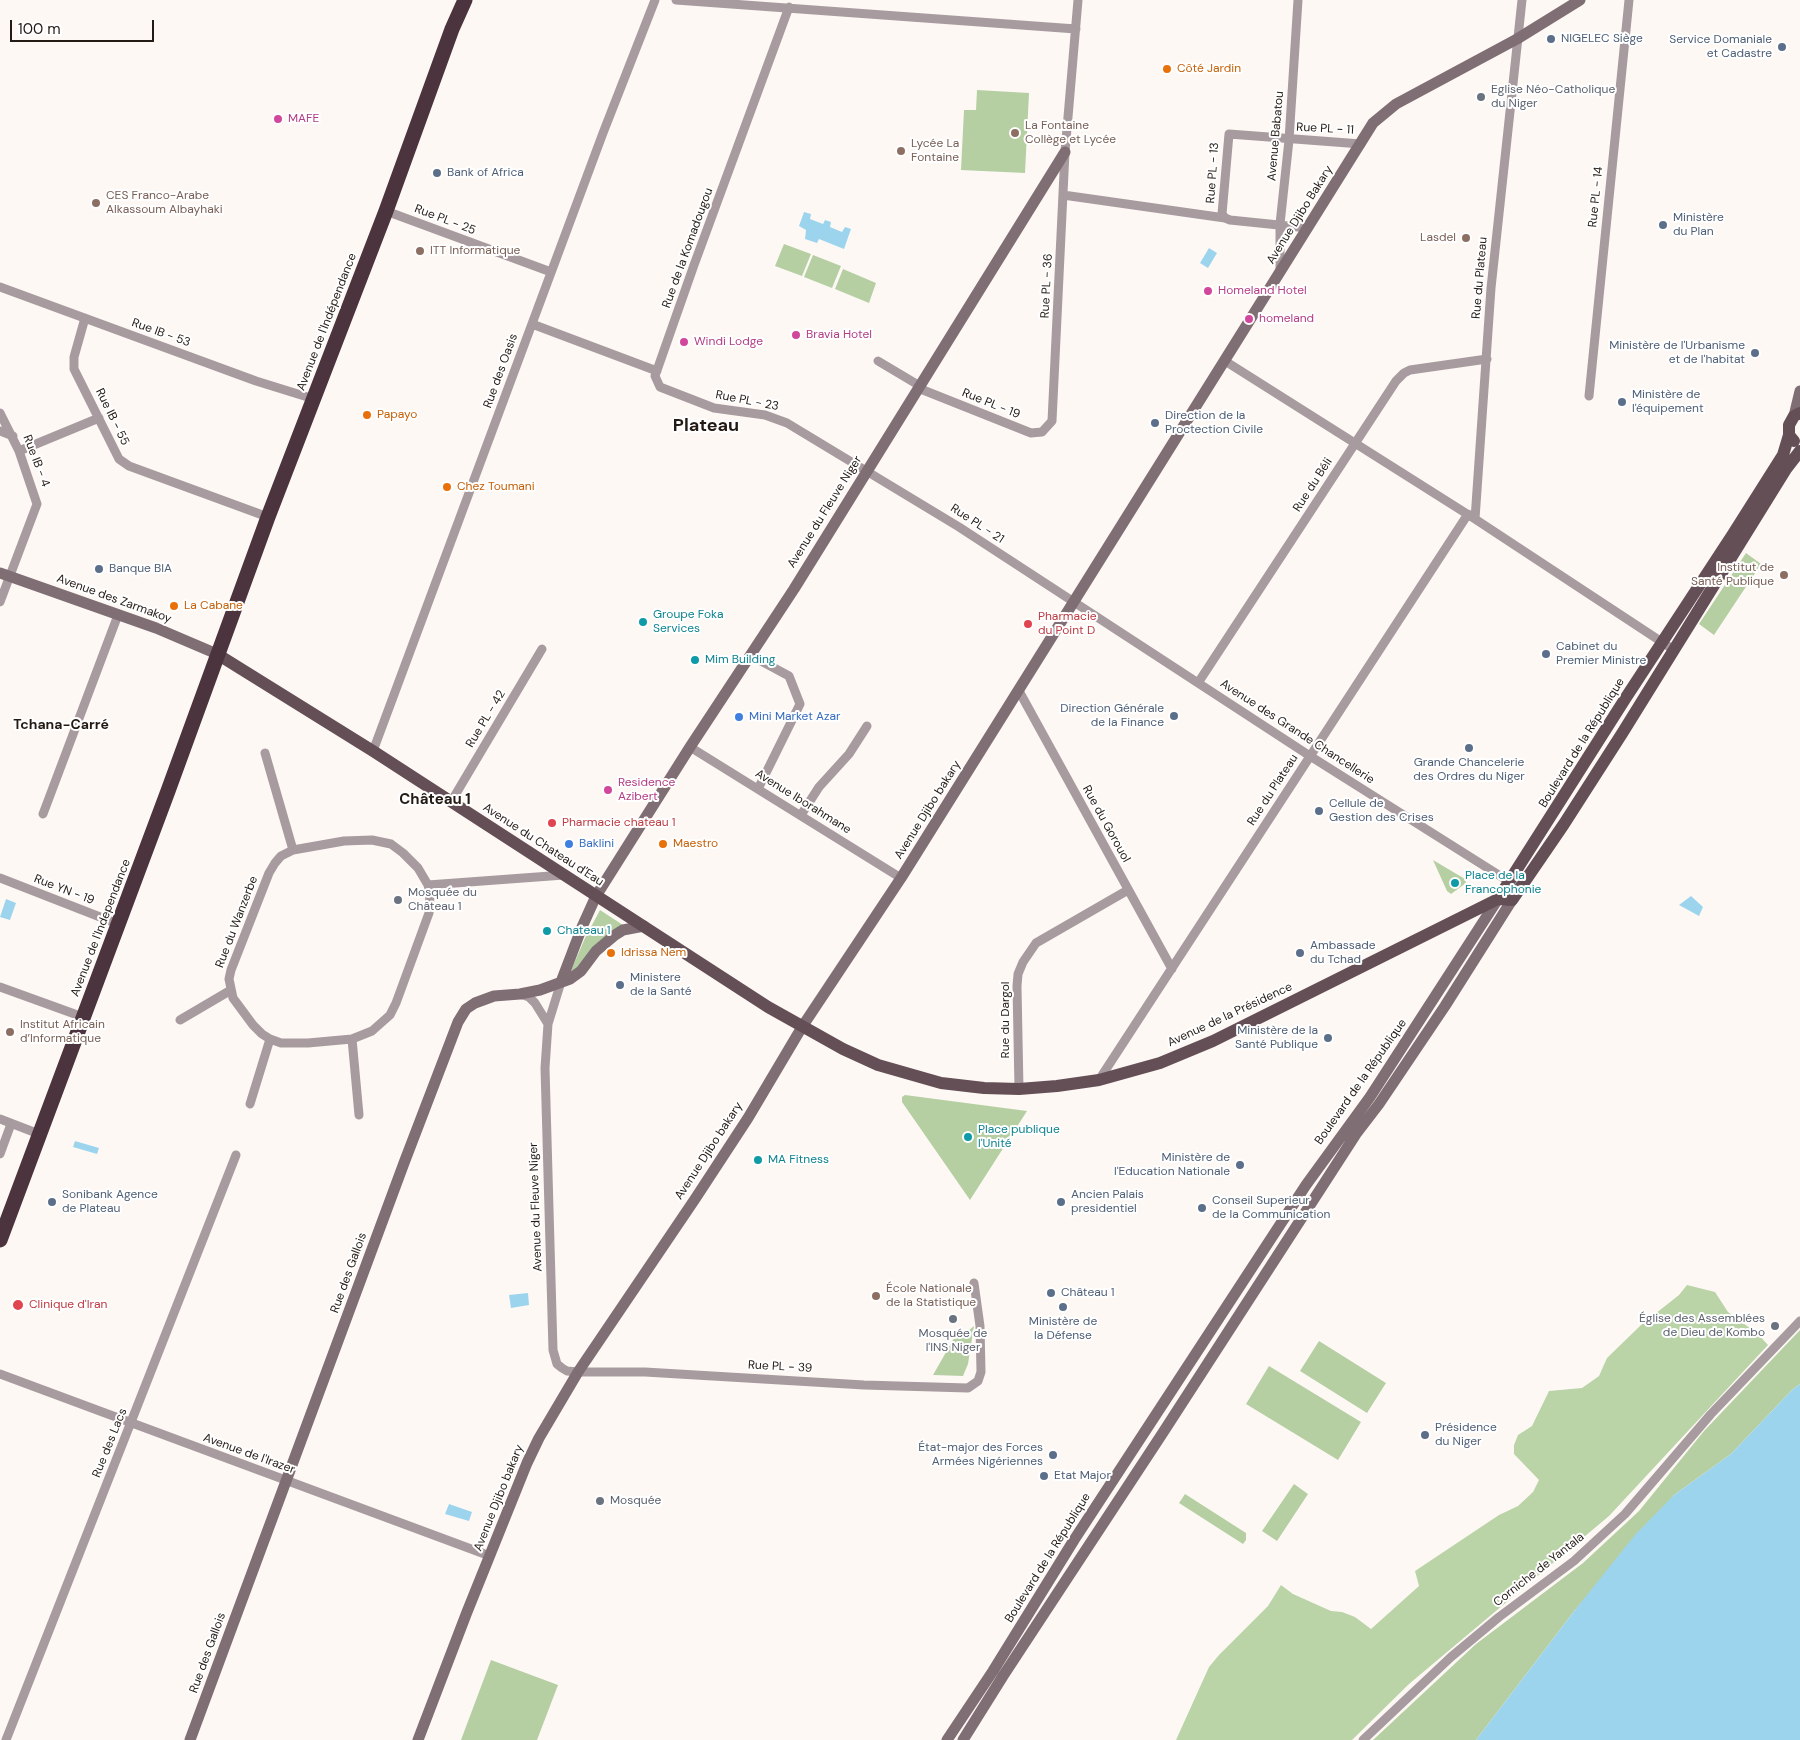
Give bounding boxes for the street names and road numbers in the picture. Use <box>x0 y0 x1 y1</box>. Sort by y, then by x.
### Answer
street label: Avenue Babatou <box>1265 90 1287 182</box>
street label: Rue PL - 11 <box>1296 120 1354 138</box>
street label: Rue PL - 13 <box>1204 142 1222 204</box>
street label: Avenue Djibo Bakary <box>1264 163 1336 267</box>
street label: Rue PL - 14 <box>1586 166 1606 228</box>
street label: Rue de la Komadougou <box>660 186 716 310</box>
street label: Rue PL - 25 <box>412 202 478 238</box>
street label: Rue du Plateau <box>1469 236 1491 320</box>
street label: Avenue de l'Indépendance <box>294 251 360 393</box>
street label: Rue PL - 36 <box>1038 253 1056 319</box>
street label: Rue IB - 53 <box>130 316 192 350</box>
street label: Rue des Oasis <box>481 332 521 410</box>
street label: Rue IB - 55 <box>92 386 132 448</box>
street label: Rue PL - 19 <box>960 386 1022 422</box>
street label: Rue PL - 23 <box>714 388 780 414</box>
street label: Rue IB - 4 <box>20 433 52 489</box>
street label: Avenue du Fleuve Niger <box>785 453 865 571</box>
street label: Rue du Béli <box>1290 455 1336 515</box>
street label: Rue PL - 21 <box>948 501 1006 547</box>
street label: Avenue des Zarmakoy <box>55 572 173 626</box>
street label: Boulevard de la République <box>1536 676 1628 810</box>
street label: Avenue des Grande Chancellerie <box>1217 677 1377 787</box>
street label: Rue PL - 42 <box>463 688 509 750</box>
street label: Rue du Plateau <box>1245 752 1301 828</box>
street label: Avenue Djibo bakary <box>892 758 964 862</box>
street label: Avenue Iborahmane <box>752 767 854 837</box>
street label: Rue du Gorouol <box>1079 783 1133 865</box>
street label: Avenue du Chateau d'Eau <box>480 801 606 889</box>
street label: Avenue de l'Independance <box>68 857 134 999</box>
street label: Rue YN - 19 <box>32 872 96 908</box>
street label: Rue du Wanzerbe <box>213 874 261 970</box>
street label: Avenue de la Présidence <box>1165 980 1295 1050</box>
street label: Rue du Dargol <box>999 982 1013 1058</box>
street label: Boulevard de la République <box>1312 1016 1410 1148</box>
street label: Avenue Djibo bakary <box>672 1099 746 1203</box>
street label: Avenue du Fleuve Niger <box>527 1142 545 1272</box>
street label: Rue des Gallois <box>328 1231 370 1315</box>
street label: Rue PL - 39 <box>747 1358 813 1376</box>
street label: Rue des Lacs <box>90 1406 130 1480</box>
street label: Avenue de l'Irazer <box>201 1431 297 1477</box>
street label: Avenue Djibo bakary <box>471 1443 527 1553</box>
street label: Boulevard de la République <box>1002 1491 1094 1625</box>
street label: Corniche de Yantala <box>1491 1530 1587 1610</box>
street label: Rue des Gallois <box>187 1611 229 1695</box>

